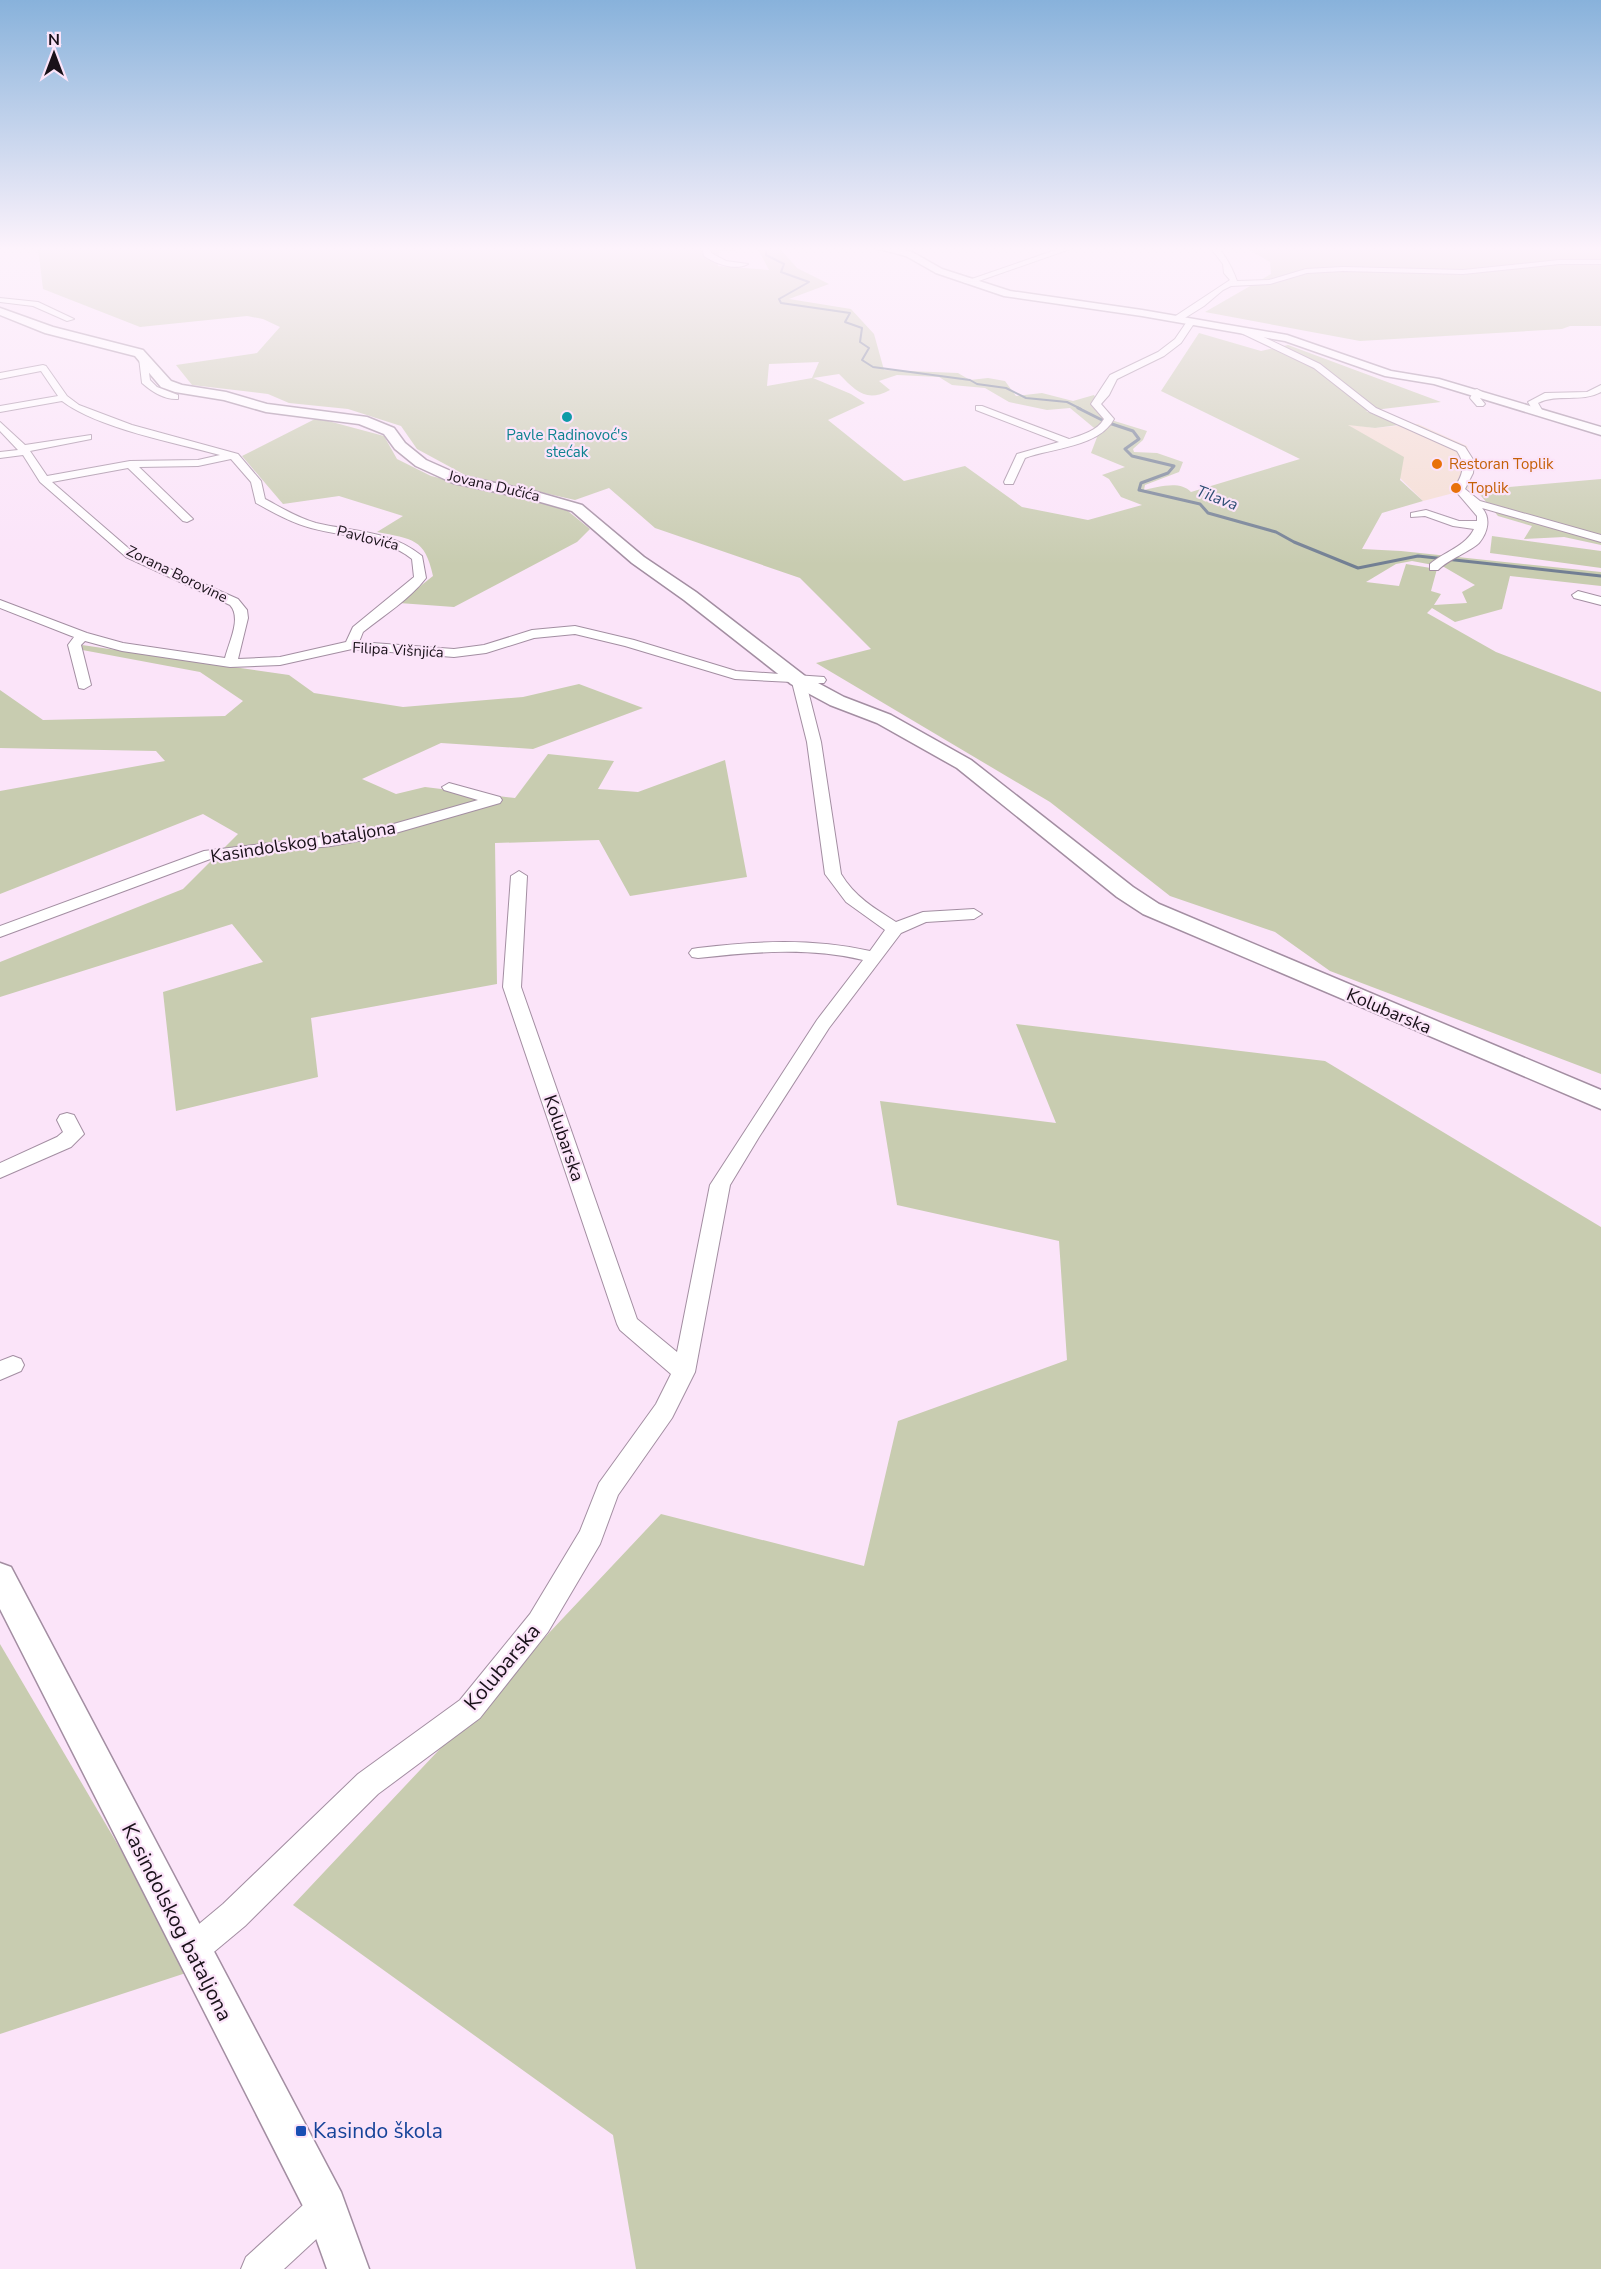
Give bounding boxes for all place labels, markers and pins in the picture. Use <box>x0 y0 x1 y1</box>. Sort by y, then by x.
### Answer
marker: Pavle Radinovoć's stećak <box>560 410 574 424</box>
place label: Pavle Radinovoć's stećak <box>506 425 628 462</box>
place label: Restoran Toplik <box>1449 454 1554 474</box>
marker: Restoran Toplik <box>1430 457 1444 471</box>
place label: Toplik <box>1468 478 1509 498</box>
marker: Toplik <box>1449 481 1463 495</box>
place label: Kasindo škola <box>313 2117 443 2145</box>
marker: Kasindo škola <box>294 2124 308 2138</box>

